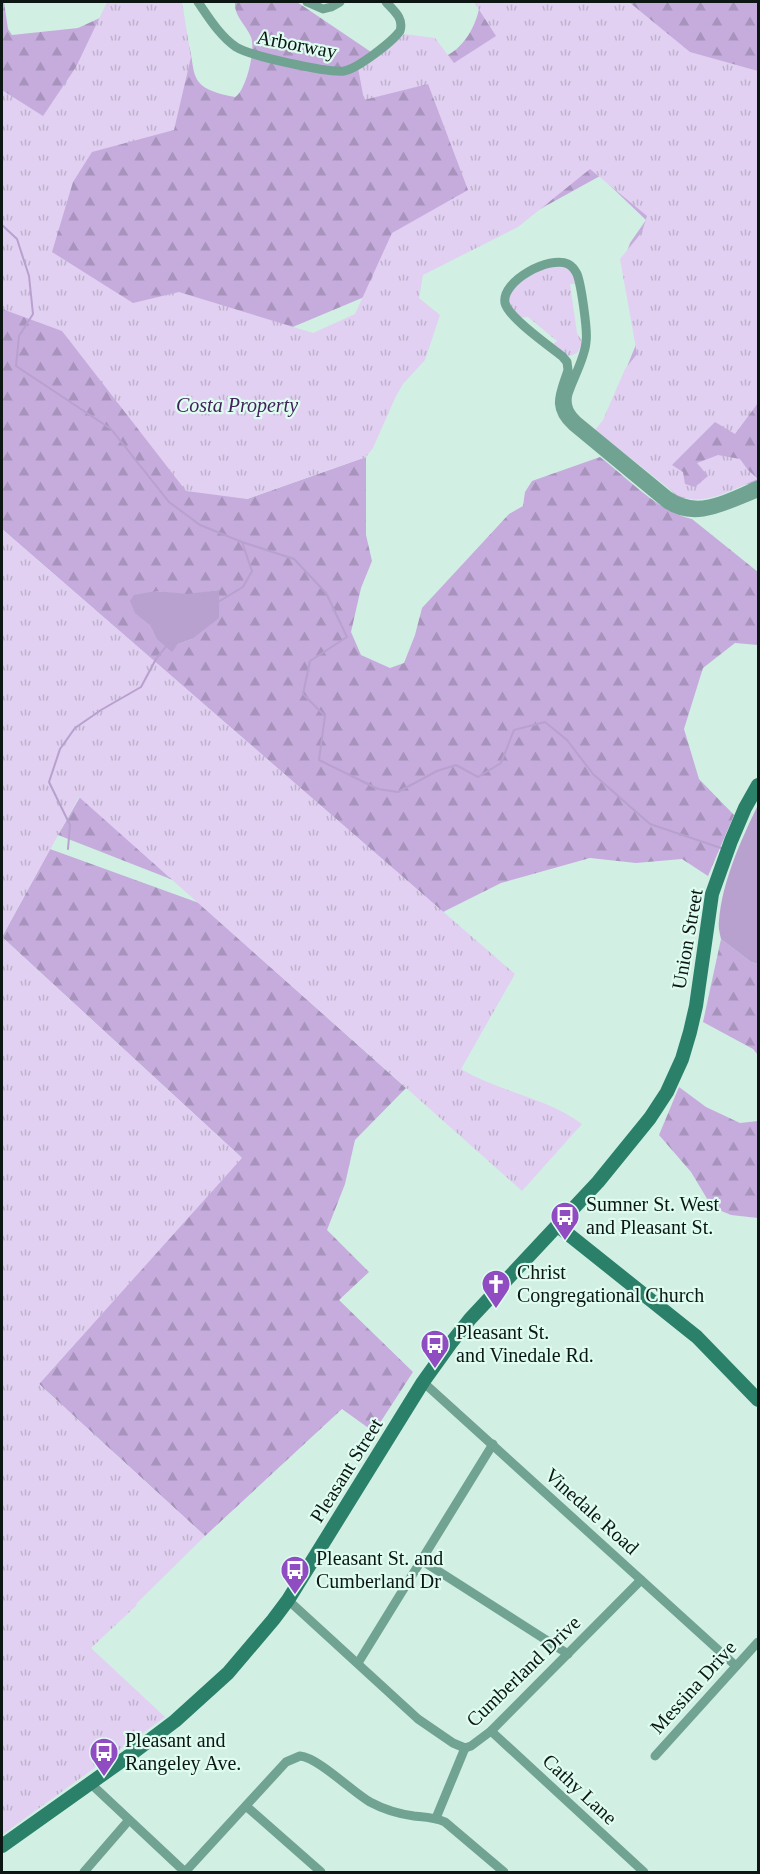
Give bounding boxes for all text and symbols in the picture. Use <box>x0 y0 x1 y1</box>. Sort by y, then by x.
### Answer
street label: Arborway <box>255 25 339 64</box>
park label: Costa Property <box>176 394 298 417</box>
street label: Union Street <box>667 887 707 991</box>
place label: Sumner St. West and Pleasant St. <box>586 1193 719 1238</box>
bus stop icon: Sumner St. West and Pleasant St. <box>549 1200 581 1242</box>
place label: Christ Congregational Church <box>517 1261 704 1307</box>
church icon: Christ Congregational Church <box>480 1268 512 1310</box>
place label: Pleasant St. and Vinedale Rd. <box>456 1321 594 1366</box>
bus stop icon: Pleasant St. and Vinedale Rd. <box>419 1328 451 1370</box>
street label: Pleasant Street <box>305 1414 387 1526</box>
street label: Vinedale Road <box>541 1463 643 1559</box>
place label: Pleasant St. and Cumberland Dr <box>316 1547 443 1592</box>
bus stop icon: Pleasant St. and Cumberland Dr <box>279 1554 311 1596</box>
street label: Cumberland Drive <box>462 1611 584 1731</box>
street label: Messina Drive <box>646 1636 740 1738</box>
place label: Pleasant and Rangeley Ave. <box>125 1729 241 1775</box>
bus stop icon: Pleasant and Rangeley Ave. <box>88 1736 120 1778</box>
street label: Cathy Lane <box>538 1749 622 1829</box>

